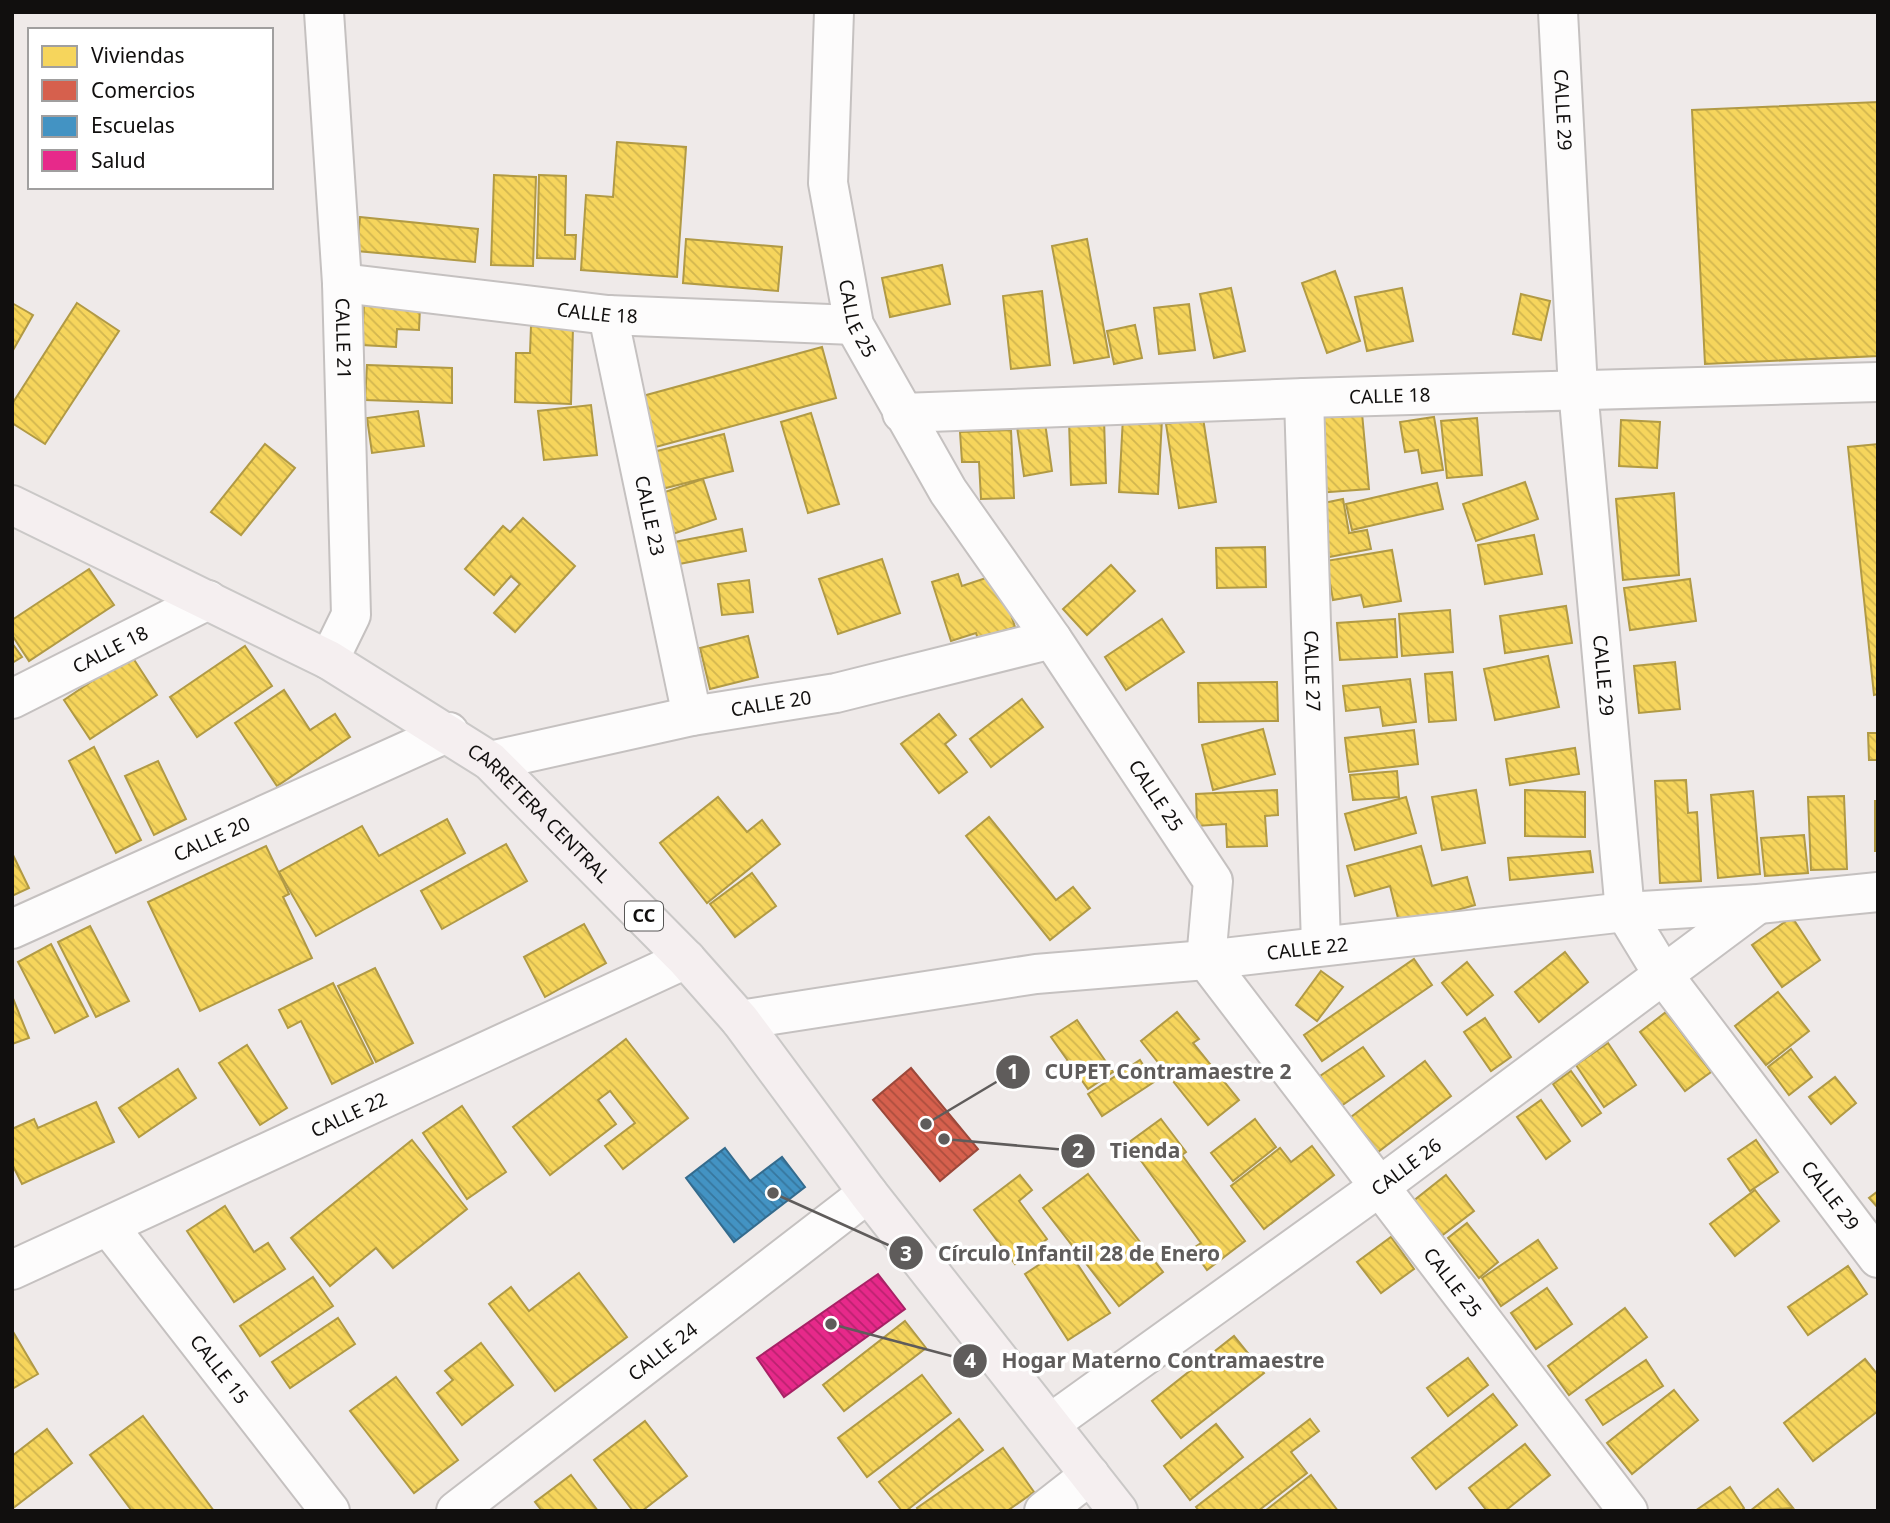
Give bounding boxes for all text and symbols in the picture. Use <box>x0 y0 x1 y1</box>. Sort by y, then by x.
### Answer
legend <box>28 28 273 189</box>
text: Viviendas <box>91 41 185 69</box>
street label: CALLE 29 <box>1548 69 1578 151</box>
text: Comercios <box>91 76 195 104</box>
text: Escuelas <box>91 111 175 139</box>
text: Salud <box>91 146 146 174</box>
street label: CALLE 25 <box>833 277 883 362</box>
street label: CALLE 18 <box>555 296 638 329</box>
street label: CALLE 21 <box>329 297 358 379</box>
street label: CALLE 18 <box>1349 381 1431 410</box>
street label: CALLE 23 <box>629 473 671 558</box>
street label: CALLE 18 <box>68 619 152 679</box>
street label: CALLE 27 <box>1298 630 1327 712</box>
street label: CALLE 29 <box>1587 634 1620 717</box>
street label: CALLE 20 <box>729 684 813 723</box>
street label: CARRETERA CENTRAL <box>463 737 616 888</box>
street label: CALLE 25 <box>1123 754 1189 837</box>
street label: CALLE 20 <box>169 810 254 868</box>
road number: CC <box>625 902 663 931</box>
street label: CALLE 22 <box>1265 931 1349 966</box>
callout: CUPET Contramaestre 2 <box>995 1051 1305 1093</box>
text: 1 <box>1007 1057 1019 1085</box>
text: CUPET Contramaestre 2 <box>1045 1057 1291 1085</box>
street label: CALLE 22 <box>306 1086 391 1143</box>
callout: Tienda <box>1061 1130 1194 1172</box>
street label: CALLE 26 <box>1366 1132 1447 1202</box>
text: 2 <box>1072 1136 1084 1164</box>
text: Tienda <box>1110 1136 1180 1164</box>
street label: CALLE 29 <box>1796 1155 1865 1236</box>
callout: Círculo Infantil 28 de Enero <box>889 1232 1234 1274</box>
text: 3 <box>900 1239 912 1267</box>
text: Círculo Infantil 28 de Enero <box>938 1239 1220 1267</box>
street label: CALLE 25 <box>1418 1242 1488 1322</box>
street label: CALLE 24 <box>622 1316 703 1387</box>
street label: CALLE 15 <box>184 1329 255 1409</box>
callout: Hogar Materno Contramaestre <box>952 1340 1338 1382</box>
text: 4 <box>964 1346 976 1374</box>
text: Hogar Materno Contramaestre <box>1001 1346 1325 1374</box>

